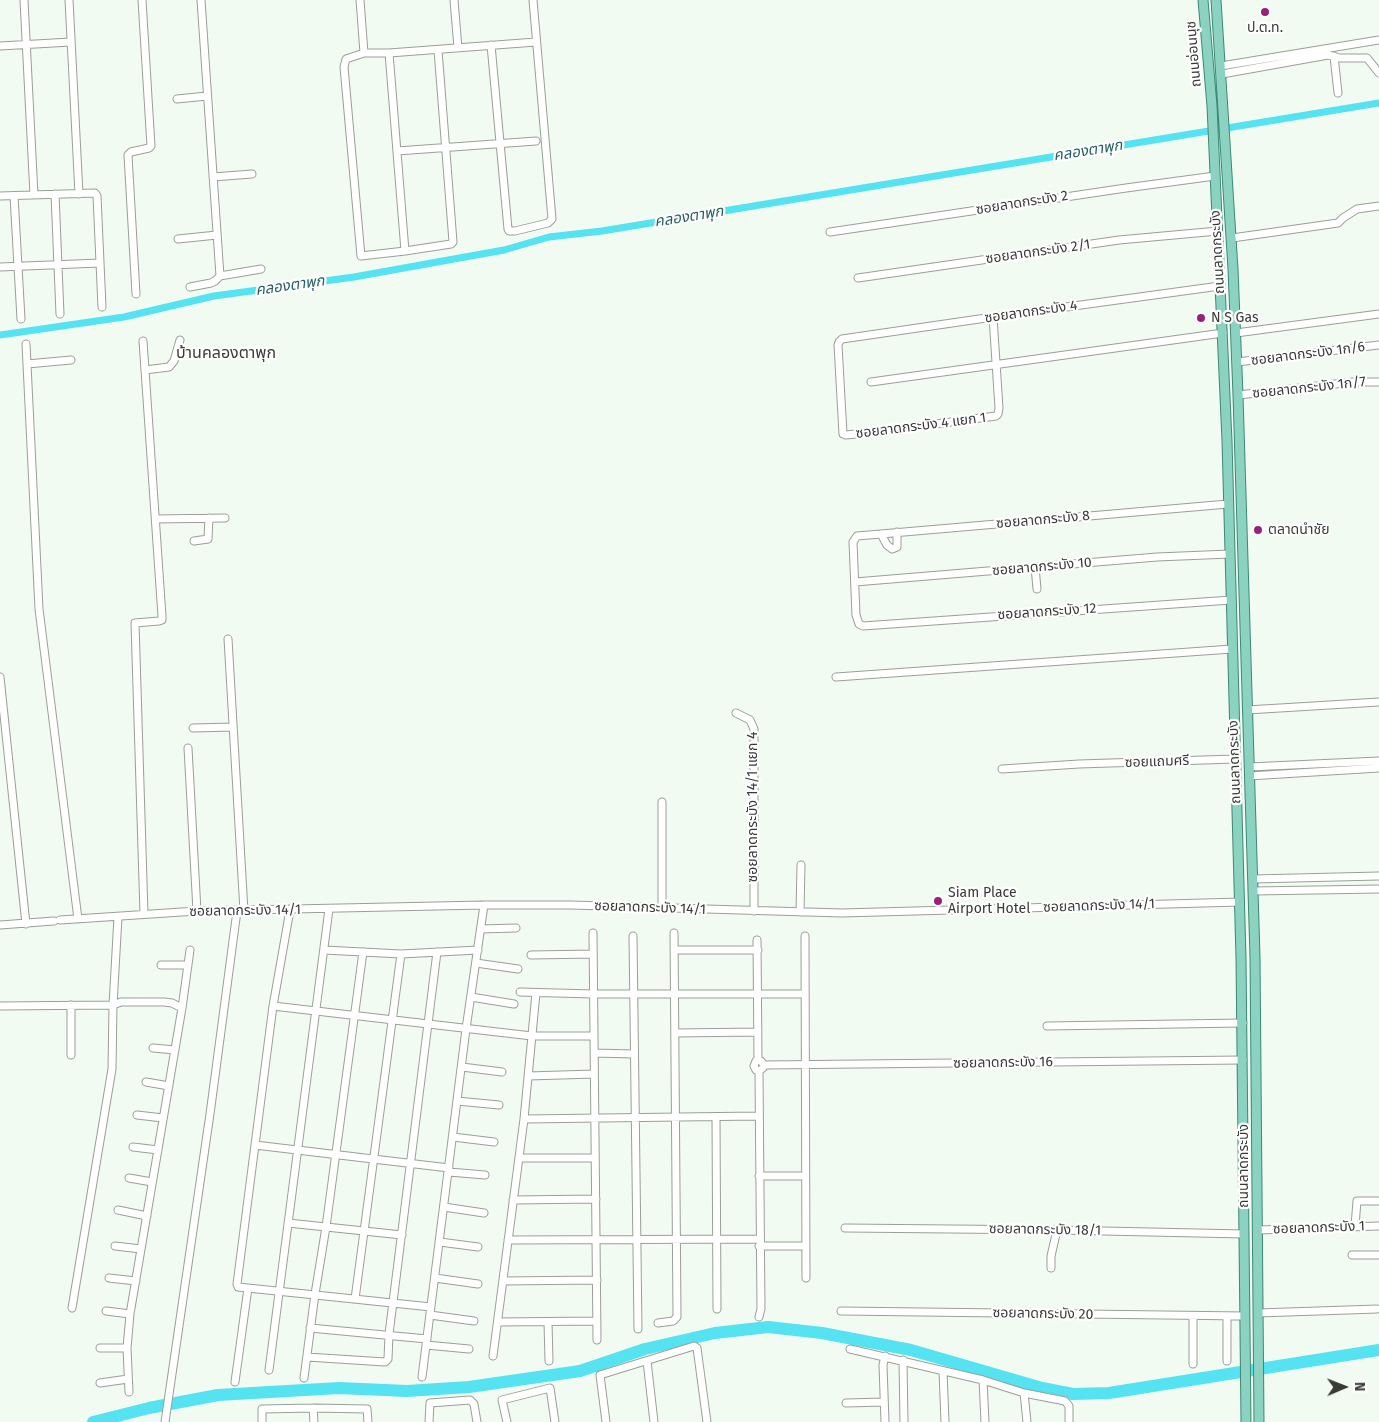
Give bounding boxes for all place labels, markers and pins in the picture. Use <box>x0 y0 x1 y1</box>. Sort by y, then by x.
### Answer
marker: ป.ต.ท. <box>1259 6 1271 18</box>
place label: ป.ต.ท. <box>1247 20 1283 36</box>
place label: N S Gas <box>1211 310 1258 326</box>
marker: N S Gas <box>1195 312 1207 324</box>
place label: ตลาดนำชัย <box>1268 522 1329 538</box>
marker: ตลาดนำชัย <box>1252 524 1264 536</box>
place label: Siam Place Airport Hotel <box>948 885 1030 918</box>
marker: Siam Place Airport Hotel <box>932 895 944 907</box>

